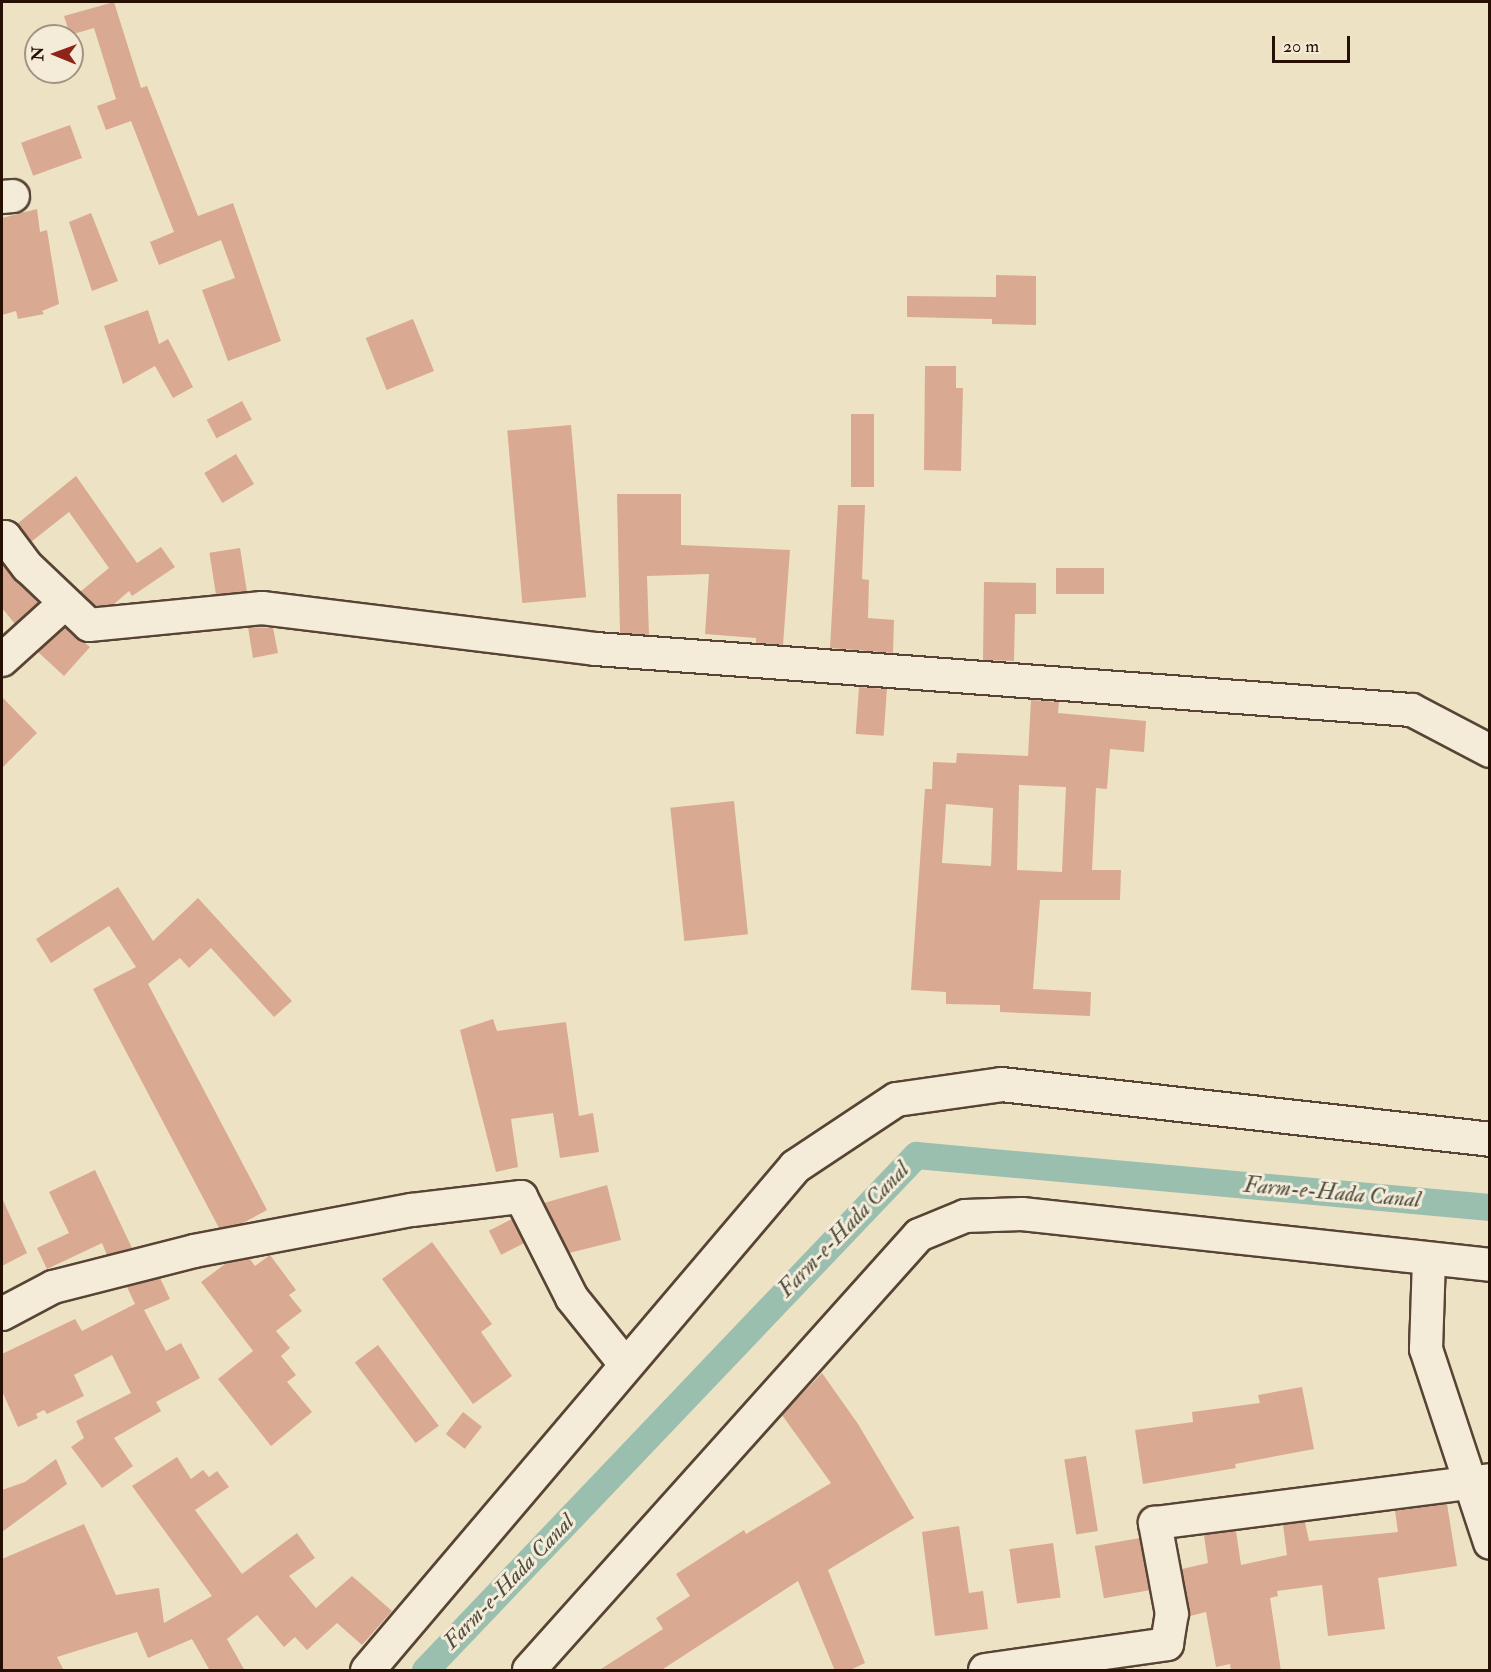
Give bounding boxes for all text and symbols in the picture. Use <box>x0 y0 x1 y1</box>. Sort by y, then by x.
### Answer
north arrow <box>24 24 84 84</box>
scale bar <box>1275 24 1353 62</box>
text: 20 m <box>1283 35 1319 58</box>
text: N <box>28 46 48 61</box>
water label: Farm-e-Hada Canal <box>773 1157 915 1303</box>
water label: Farm-e-Hada Canal <box>1243 1172 1421 1214</box>
water label: Farm-e-Hada Canal <box>438 1509 580 1655</box>

